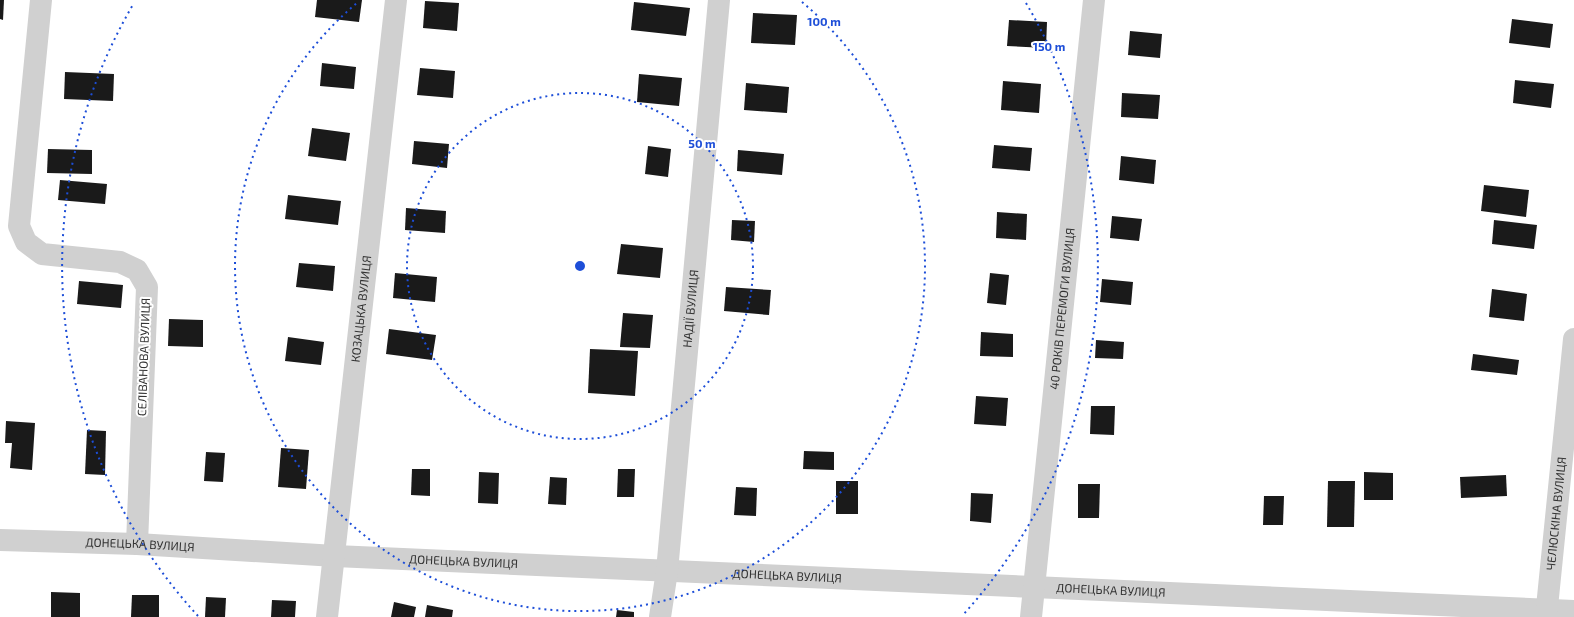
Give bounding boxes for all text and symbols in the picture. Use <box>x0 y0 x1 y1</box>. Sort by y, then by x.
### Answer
text: 100 m <box>807 14 841 28</box>
text: 150 m <box>1033 39 1065 53</box>
text: 50 m <box>688 136 716 150</box>
street label: 40 РОКІВ ПЕРЕМОГИ ВУЛИЦЯ <box>1046 227 1077 390</box>
street label: КОЗАЦЬКА ВУЛИЦЯ <box>348 255 373 363</box>
centre of rings <box>573 259 587 273</box>
street label: НАДІЇ ВУЛИЦЯ <box>679 269 700 348</box>
street label: СЕЛІВАНОВА ВУЛИЦЯ <box>134 298 152 416</box>
street label: ЧЕЛЮСКІНА ВУЛИЦЯ <box>1543 456 1568 571</box>
street label: ДОНЕЦЬКА ВУЛИЦЯ <box>85 534 195 553</box>
street label: ДОНЕЦЬКА ВУЛИЦЯ <box>409 551 518 570</box>
street label: ДОНЕЦЬКА ВУЛИЦЯ <box>732 566 842 584</box>
street label: ДОНЕЦЬКА ВУЛИЦЯ <box>1056 580 1166 599</box>

